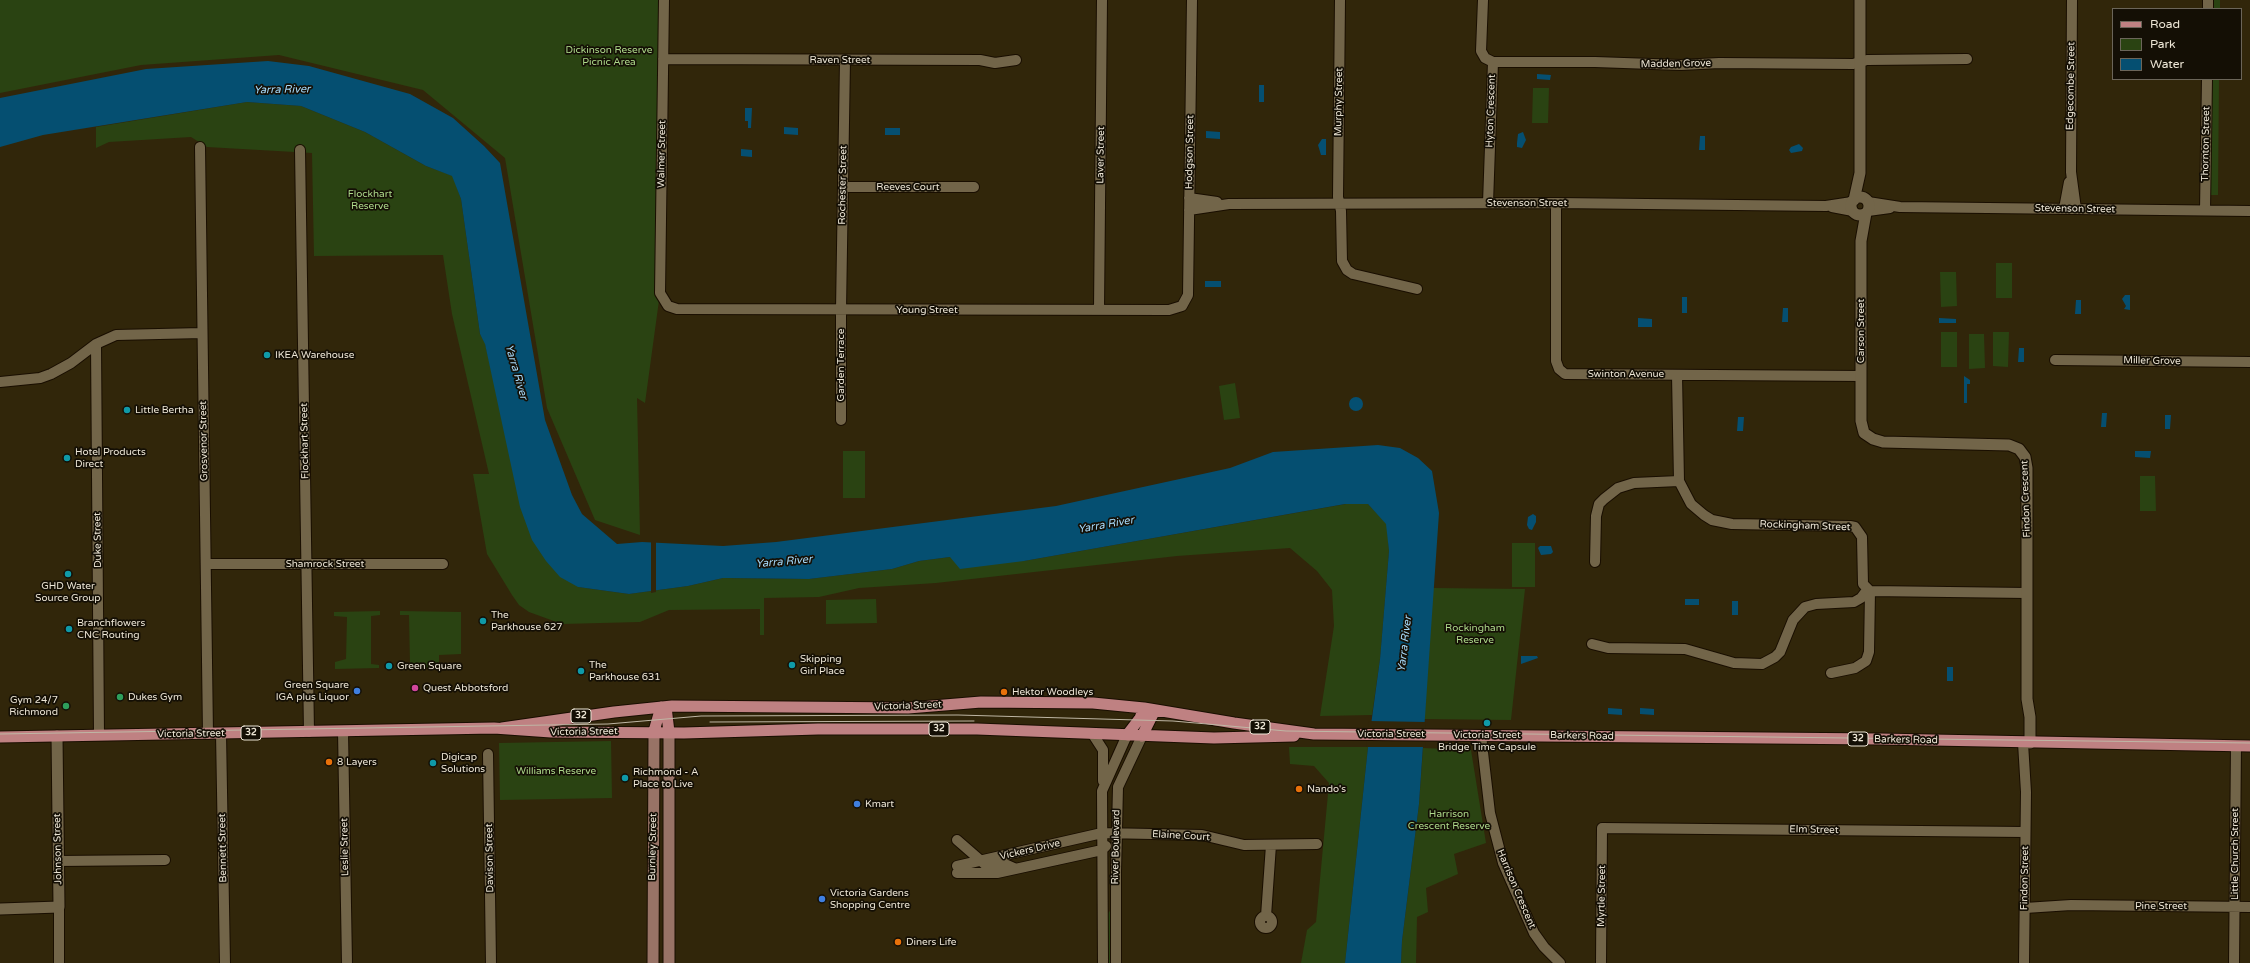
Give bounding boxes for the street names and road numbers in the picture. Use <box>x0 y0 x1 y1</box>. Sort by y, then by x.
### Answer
street label: Edgecombe Street <box>2064 42 2078 130</box>
street label: Raven Street <box>810 54 870 66</box>
street label: Madden Grove <box>1641 57 1711 71</box>
street label: Murphy Street <box>1332 68 1346 136</box>
street label: Hyton Crescent <box>1484 74 1498 148</box>
street label: Thornton Street <box>2199 106 2213 182</box>
street label: Hodgson Street <box>1183 115 1197 189</box>
street label: Walmer Street <box>655 120 669 188</box>
street label: Laver Street <box>1095 126 1107 184</box>
street label: Rochester Street <box>836 145 850 225</box>
street label: Reeves Court <box>876 181 940 193</box>
street label: Stevenson Street <box>1487 197 1567 209</box>
street label: Stevenson Street <box>2035 202 2115 216</box>
street label: Carson Street <box>1855 299 1867 363</box>
street label: Young Street <box>896 304 958 316</box>
street label: Garden Terrace <box>835 329 847 401</box>
street label: Miller Grove <box>2123 355 2181 367</box>
street label: Swinton Avenue <box>1588 368 1664 380</box>
street label: Grosvenor Street <box>197 401 211 481</box>
street label: Flockhart Street <box>298 403 312 479</box>
street label: Findon Crescent <box>2019 460 2033 538</box>
street label: Duke Street <box>92 512 104 568</box>
street label: Rockingham Street <box>1759 518 1851 534</box>
street label: Shamrock Street <box>286 558 364 570</box>
street label: Victoria Street <box>874 699 942 713</box>
road number: 32 <box>571 709 591 723</box>
road number: 32 <box>1250 720 1270 734</box>
road number: 32 <box>929 722 949 736</box>
street label: Victoria Street <box>550 725 618 739</box>
road number: 32 <box>241 726 261 740</box>
street label: Victoria Street <box>157 727 225 741</box>
street label: Victoria Street <box>1357 728 1425 740</box>
street label: Barkers Road <box>1550 729 1614 743</box>
road number: 32 <box>1848 732 1868 746</box>
street label: Barkers Road <box>1874 733 1938 747</box>
street label: Little Church Street <box>2229 808 2241 900</box>
street label: River Boulevard <box>1109 809 1123 885</box>
street label: Johnson Street <box>51 813 65 885</box>
street label: Bennett Street <box>216 813 230 883</box>
street label: Burnley Street <box>646 813 660 881</box>
street label: Leslie Street <box>338 818 352 876</box>
street label: Davison Street <box>483 823 497 893</box>
street label: Elm Street <box>1789 824 1839 836</box>
street label: Elaine Court <box>1152 828 1210 844</box>
street label: Vickers Drive <box>999 837 1061 863</box>
street label: Findon Street <box>2018 846 2032 910</box>
street label: Harrison Crescent <box>1494 848 1538 930</box>
street label: Myrtle Street <box>1595 865 1609 927</box>
street label: Pine Street <box>2135 900 2187 912</box>

